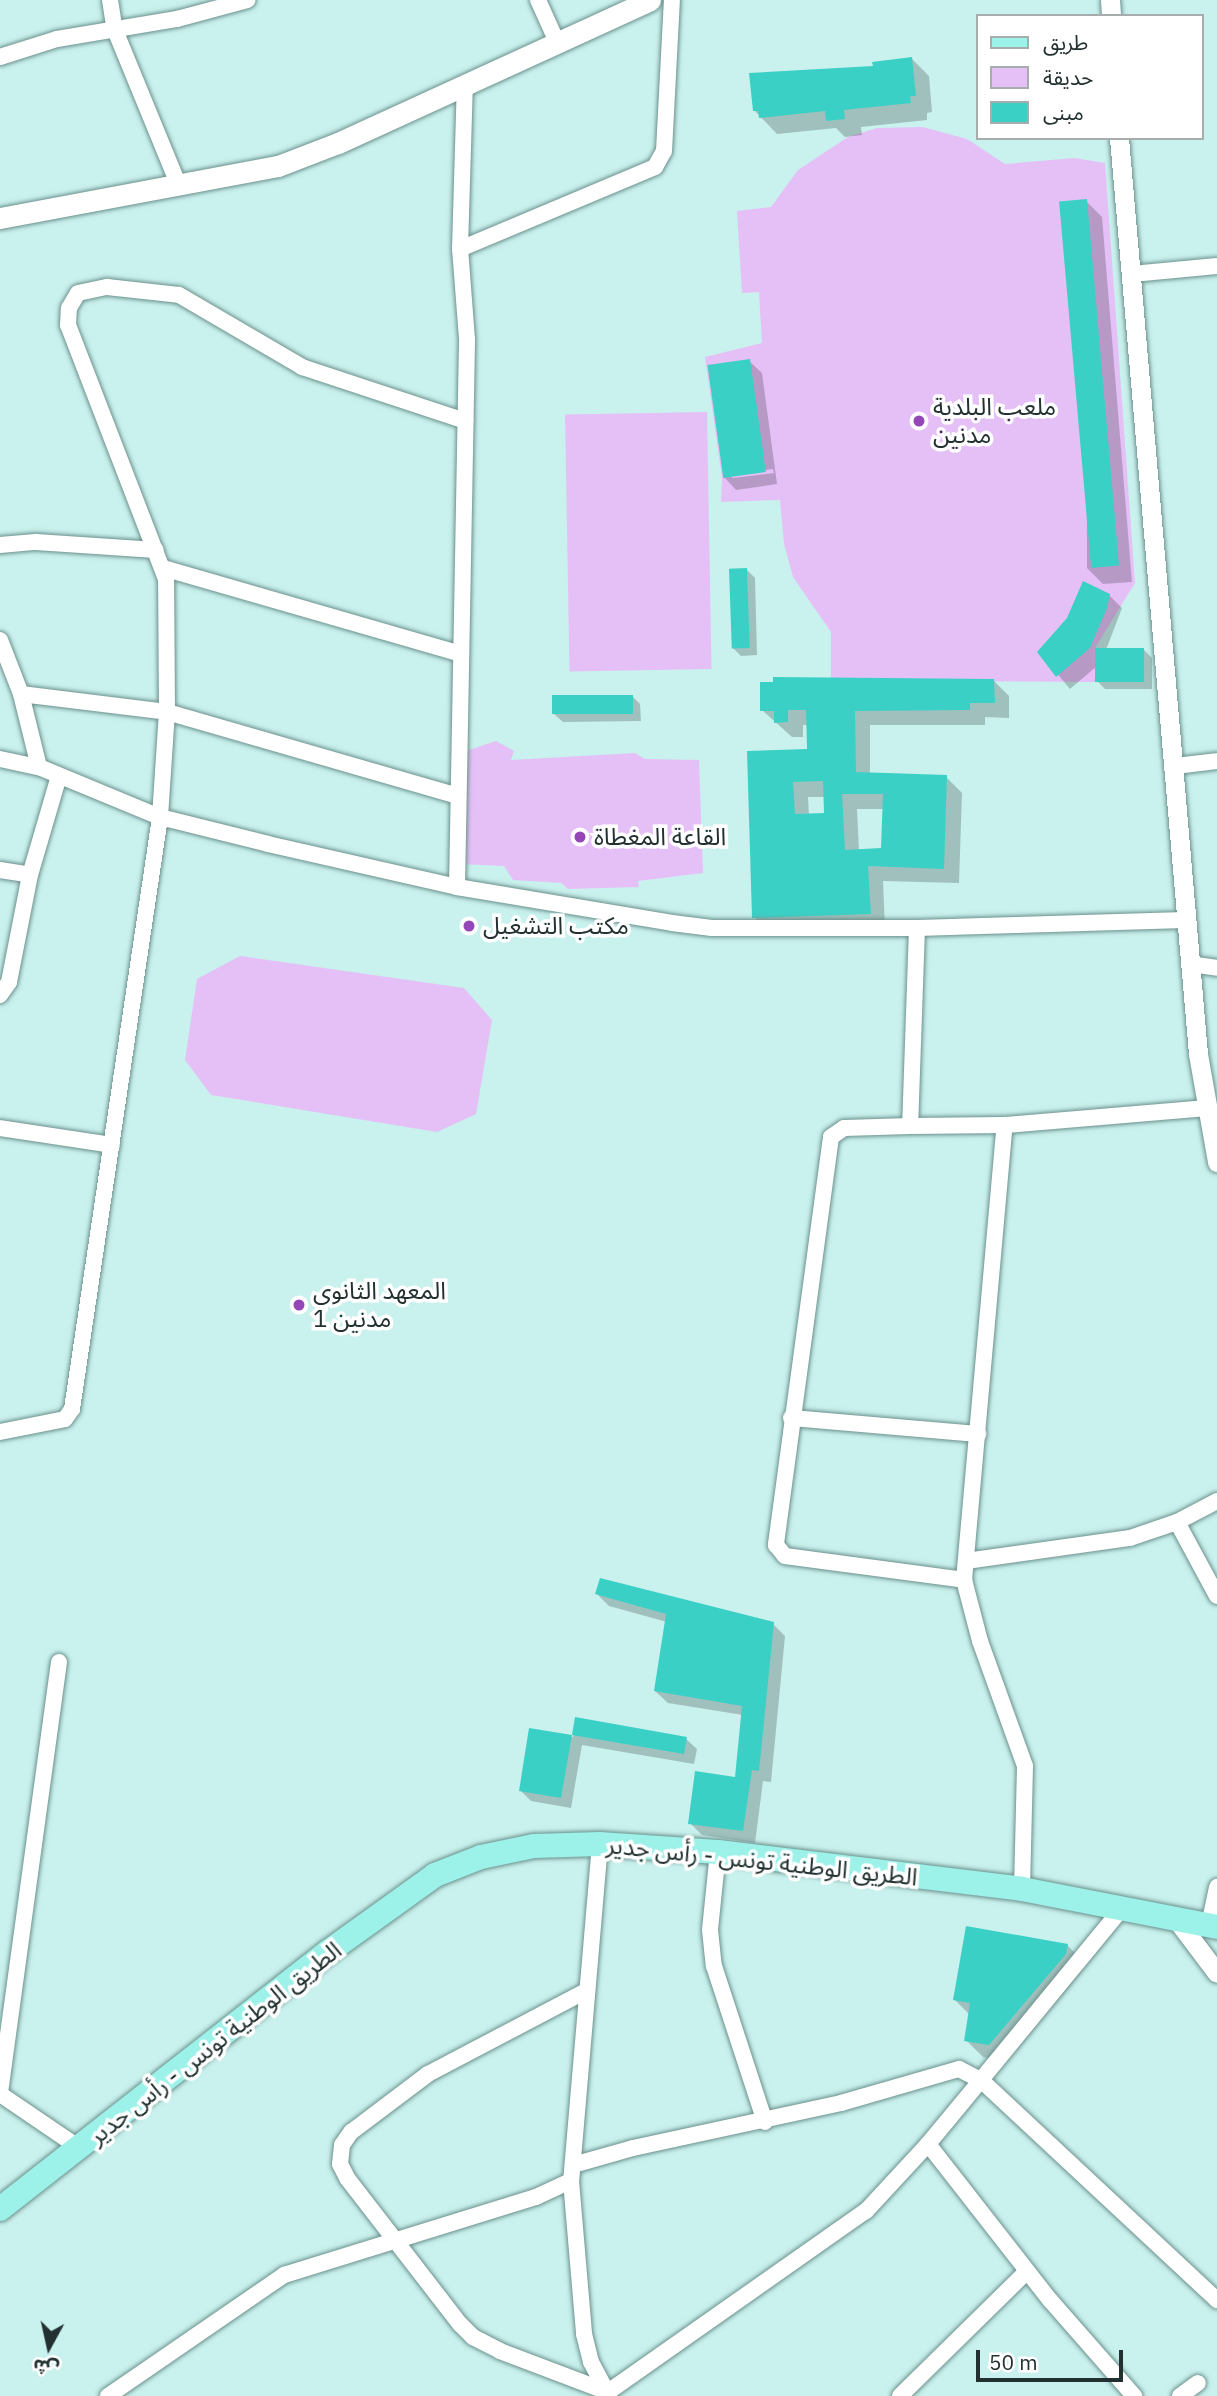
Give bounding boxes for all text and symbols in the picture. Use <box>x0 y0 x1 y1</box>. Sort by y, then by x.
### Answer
legend <box>976 14 1203 140</box>
text: طريق <box>1043 28 1088 56</box>
text: حديقة <box>1043 63 1093 91</box>
text: مبنى <box>1043 98 1084 126</box>
place label: ملعب البلدية مدنين <box>933 393 1056 449</box>
marker: ملعب البلدية مدنين <box>911 413 927 429</box>
place label: القاعة المغطاة <box>594 823 726 851</box>
marker: القاعة المغطاة <box>572 829 588 845</box>
place label: مكتب التشغيل <box>483 912 629 940</box>
marker: مكتب التشغيل <box>461 918 477 934</box>
place label: المعهد الثانوي مدنين 1 <box>313 1277 446 1333</box>
marker: المعهد الثانوي مدنين 1 <box>291 1297 307 1313</box>
street label: الطريق الوطنية تونس - رأس جدير <box>605 1830 919 1892</box>
street label: الطريق الوطنية تونس - رأس جدير <box>83 1935 347 2151</box>
north arrow <box>14 2312 84 2382</box>
scale bar <box>979 2336 1126 2380</box>
text: 50 m <box>989 2348 1038 2376</box>
text: ش <box>32 2354 61 2381</box>

